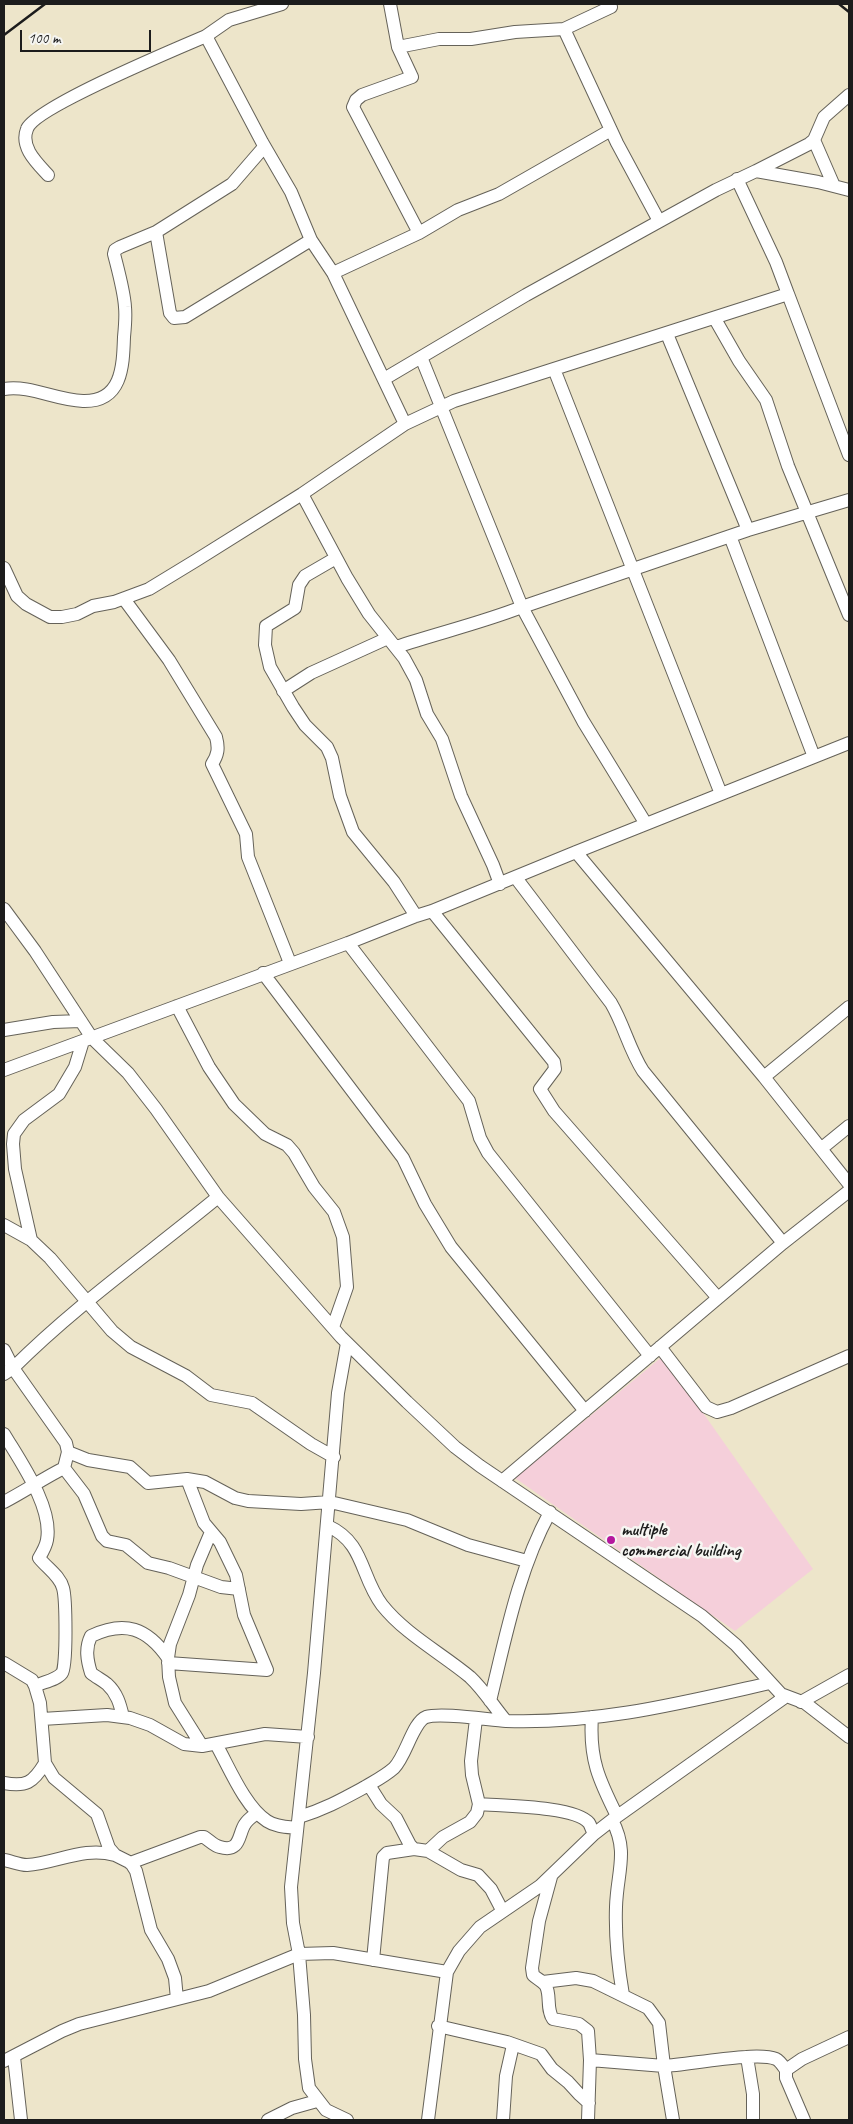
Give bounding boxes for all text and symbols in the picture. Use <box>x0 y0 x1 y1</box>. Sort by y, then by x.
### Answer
scale bar <box>22 20 154 52</box>
text: 100 m <box>28 29 60 48</box>
place label: multiple commercial building <box>621 1519 740 1562</box>
marker: multiple commercial building <box>605 1534 617 1546</box>

